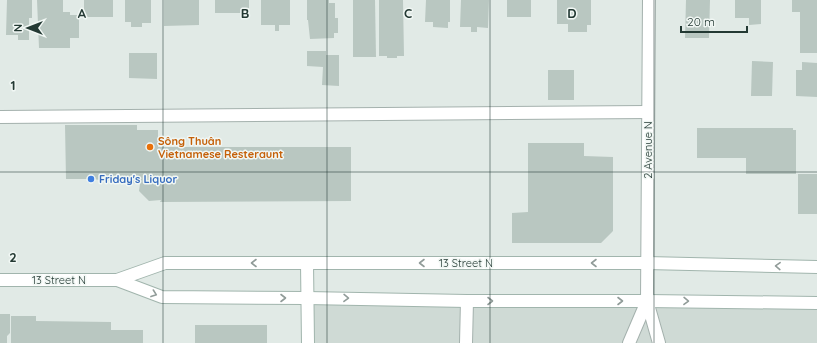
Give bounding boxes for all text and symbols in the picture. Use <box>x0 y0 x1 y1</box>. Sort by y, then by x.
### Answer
text: A <box>78 5 87 21</box>
text: B <box>241 5 249 21</box>
text: C <box>404 5 412 21</box>
text: D <box>567 5 577 21</box>
north arrow <box>8 8 48 48</box>
scale bar <box>681 8 747 34</box>
text: 20 m <box>687 14 715 29</box>
text: N <box>11 24 25 32</box>
text: 1 <box>10 77 16 93</box>
street label: 2 Avenue N <box>641 121 655 179</box>
place label: Sông Thuân Vietnamese Resteraunt <box>158 134 283 161</box>
marker: Sông Thuân Vietnamese Resteraunt <box>145 142 155 152</box>
place label: Friday's Liquor <box>99 172 177 186</box>
marker: Friday's Liquor <box>86 174 96 184</box>
text: 2 <box>9 249 17 265</box>
street label: 13 Street N <box>439 256 493 270</box>
one-way arrow <box>251 259 257 267</box>
one-way arrow <box>419 259 425 267</box>
one-way arrow <box>591 259 597 267</box>
one-way arrow <box>775 262 781 270</box>
street label: 13 Street N <box>32 273 86 287</box>
one-way arrow <box>150 289 157 297</box>
one-way arrow <box>280 293 286 302</box>
one-way arrow <box>343 294 349 303</box>
one-way arrow <box>487 297 493 305</box>
one-way arrow <box>617 297 623 305</box>
one-way arrow <box>683 297 689 305</box>

